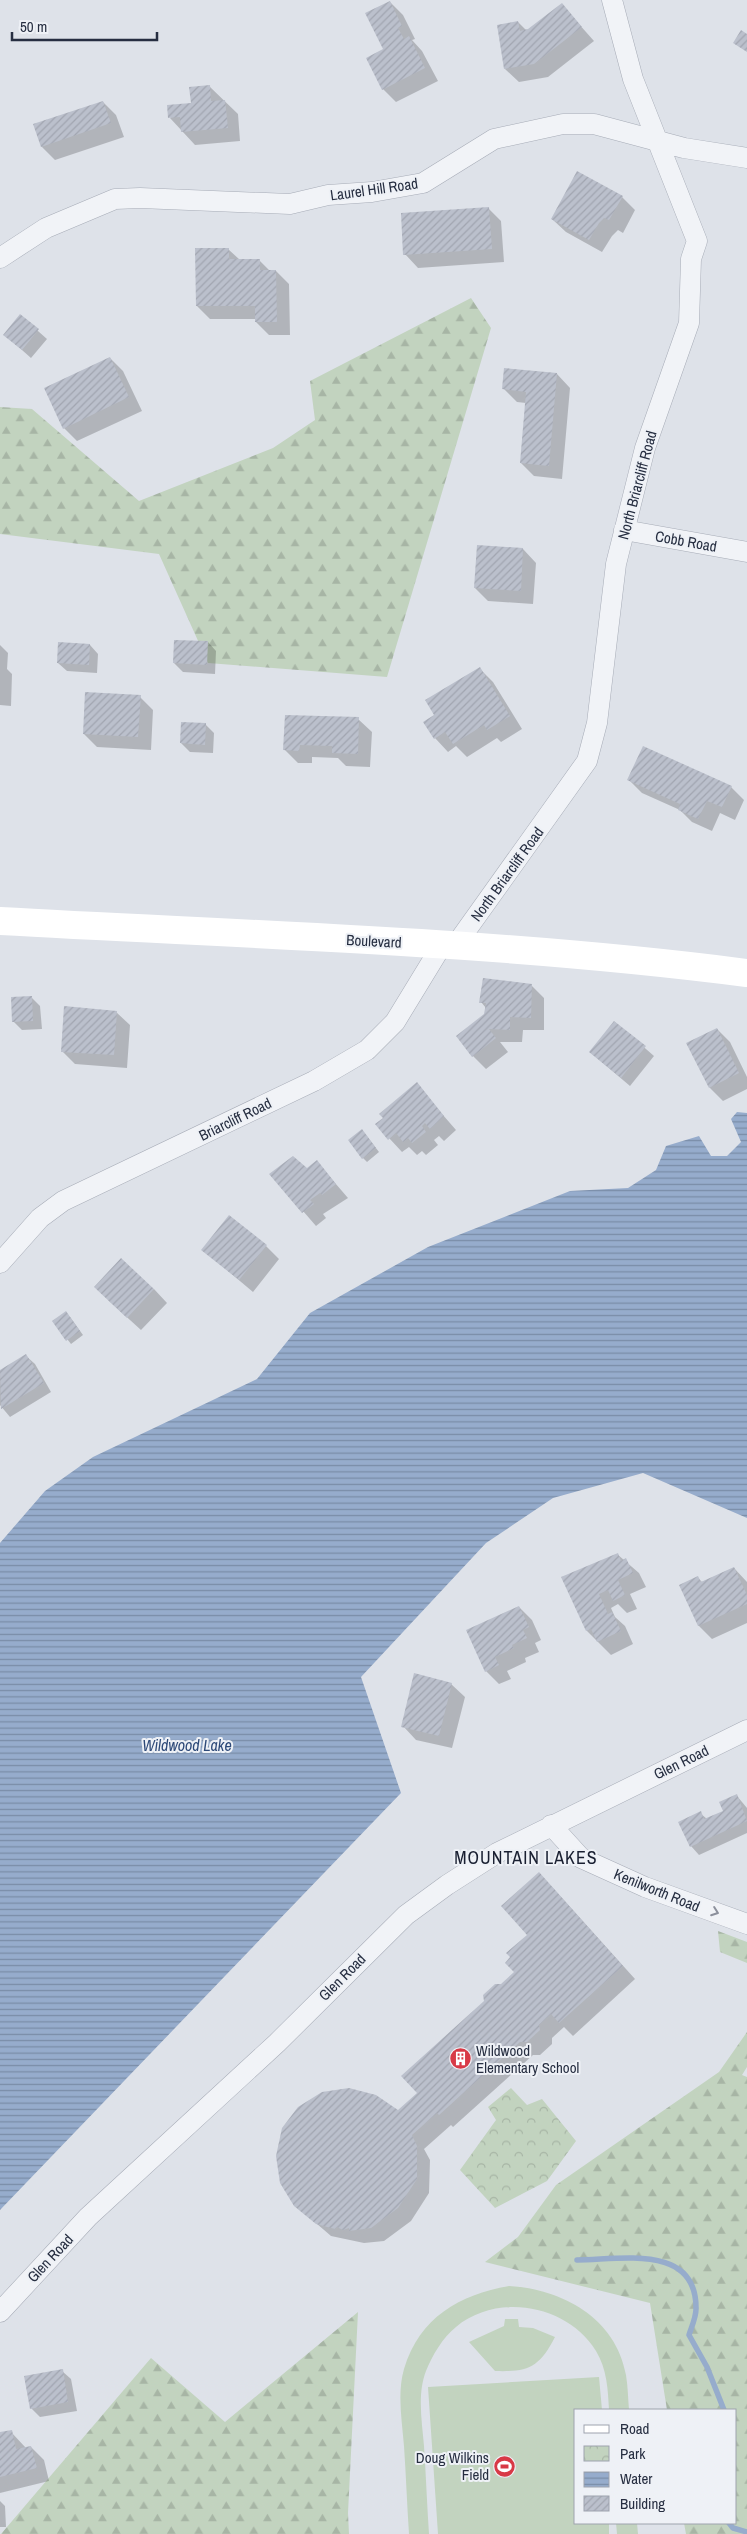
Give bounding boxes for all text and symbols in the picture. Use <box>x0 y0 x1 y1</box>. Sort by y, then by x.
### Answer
scale bar <box>12 10 158 42</box>
text: 50 m <box>20 16 47 37</box>
street label: Laurel Hill Road <box>329 172 419 206</box>
street label: North Briarcliff Road <box>612 428 662 542</box>
street label: Cobb Road <box>654 525 718 557</box>
street label: North Briarcliff Road <box>466 823 548 925</box>
street label: Boulevard <box>346 929 402 953</box>
street label: Briarcliff Road <box>195 1092 275 1146</box>
water label: Wildwood Lake <box>142 1734 232 1756</box>
street label: Glen Road <box>650 1740 712 1784</box>
district label: MOUNTAIN LAKES <box>454 1845 598 1870</box>
street label: Kenilworth Road <box>611 1863 703 1917</box>
one-way arrow <box>710 1906 718 1916</box>
street label: Glen Road <box>314 1949 370 2005</box>
place label: Wildwood Elementary School <box>476 2040 579 2078</box>
building icon: Wildwood Elementary School <box>448 2047 472 2071</box>
street label: Glen Road <box>22 2229 78 2287</box>
legend <box>574 2409 737 2524</box>
text: Road <box>620 2418 649 2439</box>
text: Park <box>620 2443 646 2464</box>
place label: Doug Wilkins Field <box>416 2447 489 2485</box>
sports icon: Doug Wilkins Field <box>493 2454 517 2478</box>
text: Water <box>620 2468 652 2489</box>
text: Building <box>620 2493 665 2514</box>

